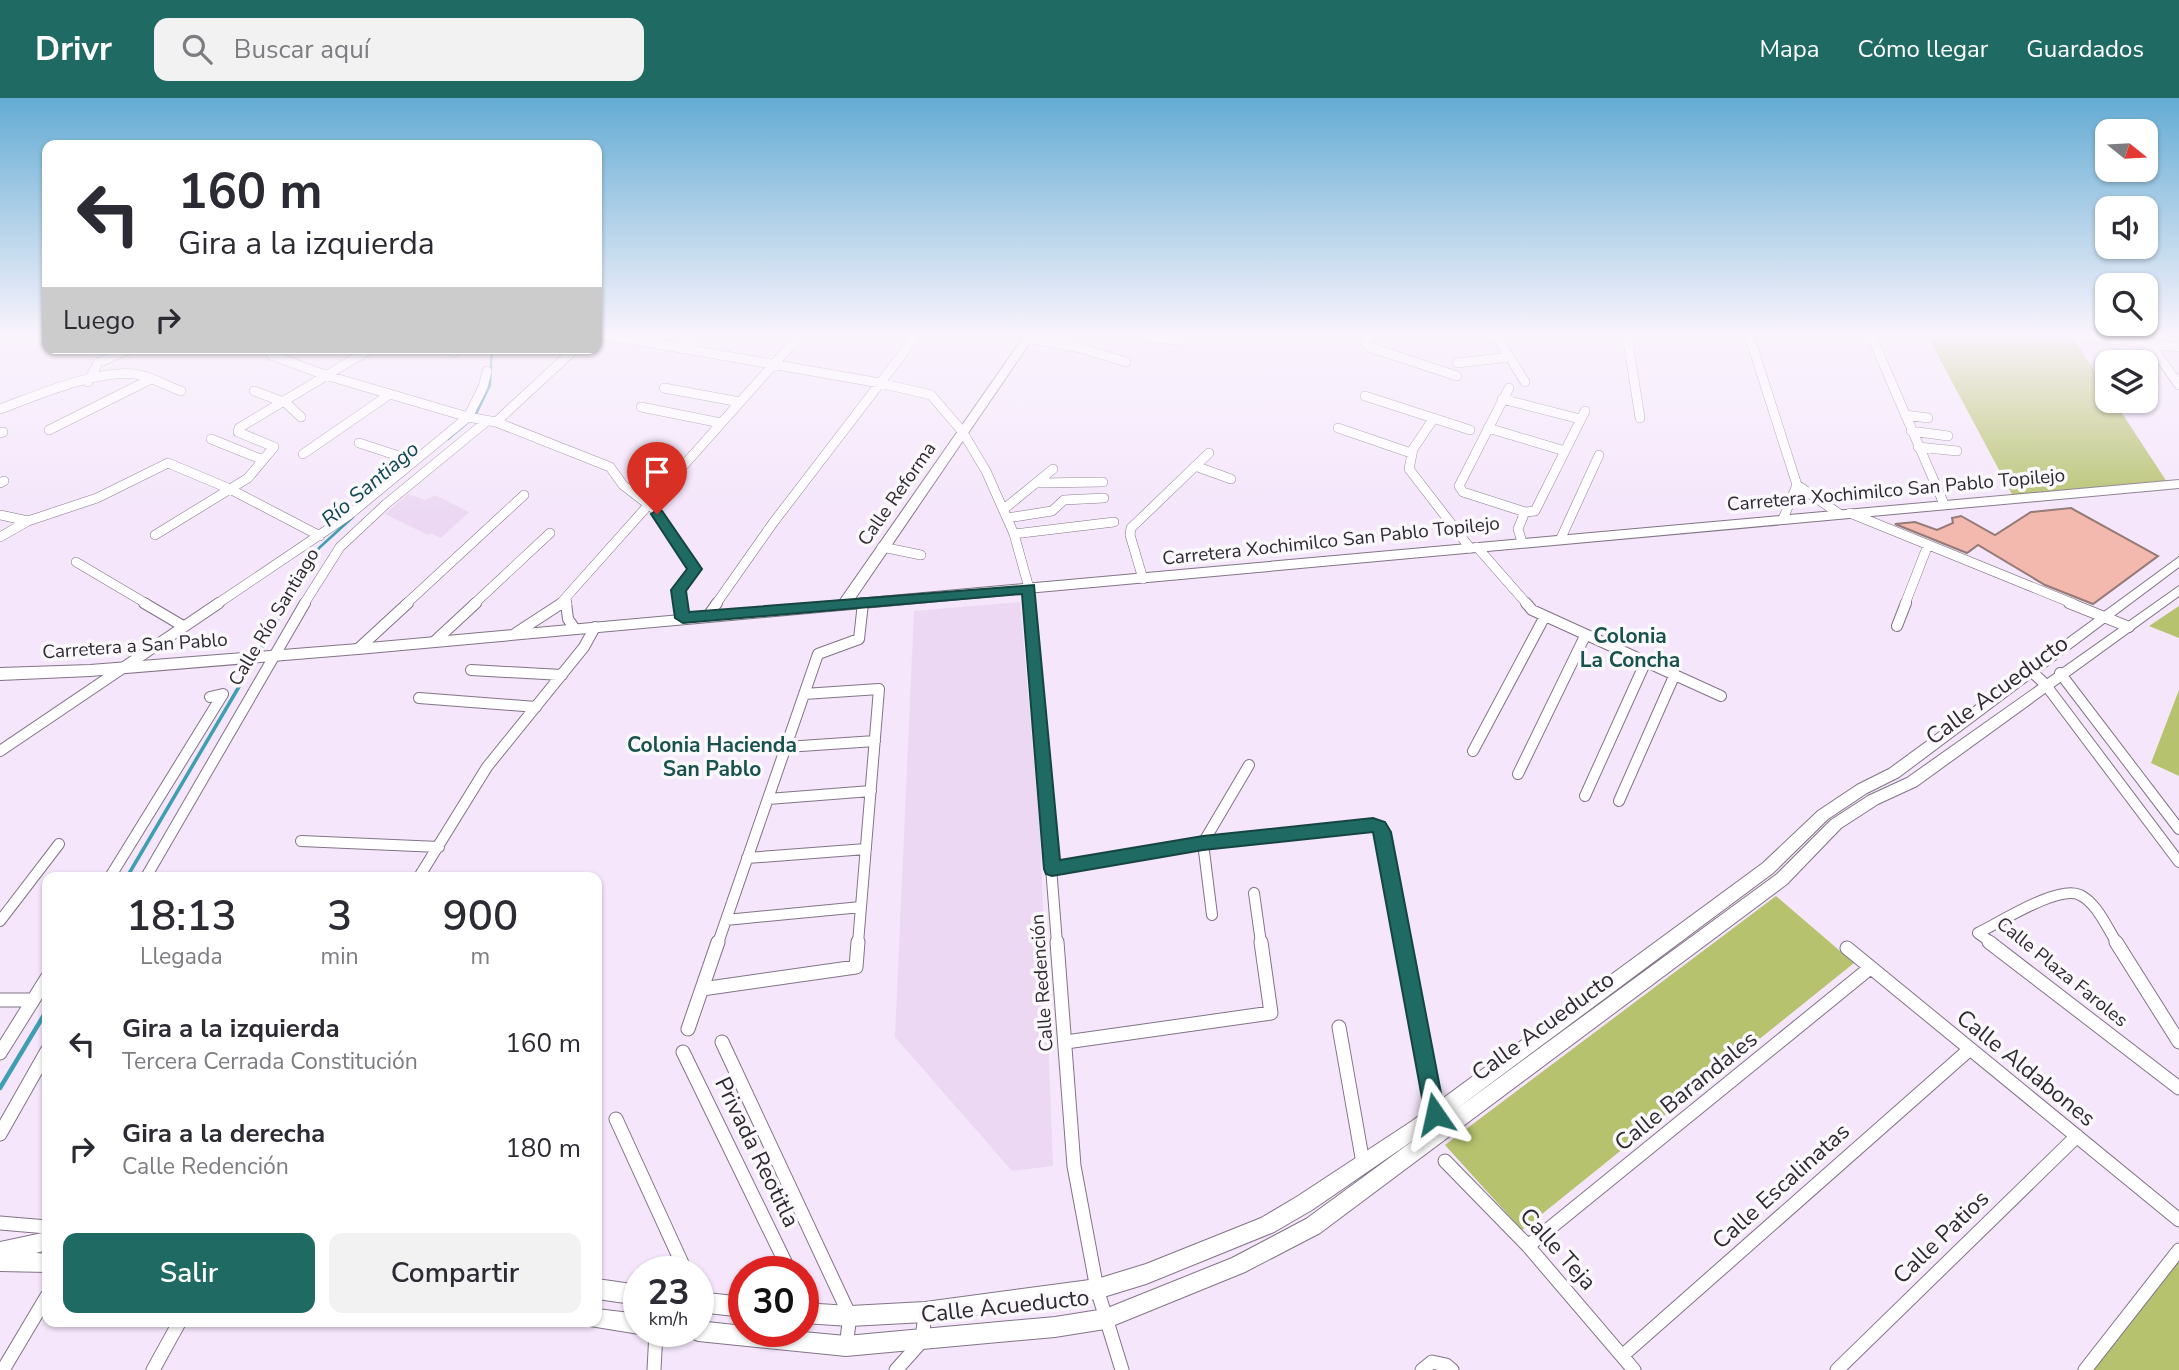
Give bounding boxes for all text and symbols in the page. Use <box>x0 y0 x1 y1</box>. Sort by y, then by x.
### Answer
search box <box>154 18 644 81</box>
text: Drivr <box>35 27 112 72</box>
icon: search <box>178 30 216 68</box>
text: Buscar aquí <box>234 32 370 67</box>
text: Mapa <box>1759 33 1819 65</box>
text: Cómo llegar <box>1857 33 1988 65</box>
text: Guardados <box>2026 33 2144 65</box>
north arrow <box>2095 119 2158 182</box>
map controls <box>2095 119 2158 413</box>
text: 160 m <box>178 158 322 225</box>
icon: left <box>63 168 154 259</box>
button: sound <box>2095 196 2158 259</box>
text: Gira a la izquierda <box>178 222 435 265</box>
button: search <box>2095 273 2158 336</box>
icon: right <box>149 301 187 339</box>
text: Luego <box>63 303 135 338</box>
button: layers <box>2095 350 2158 413</box>
water label: Río Santiago <box>315 435 425 533</box>
street label: Calle Reforma <box>852 437 942 551</box>
pin <box>627 442 687 514</box>
icon: arrive <box>638 453 676 491</box>
street label: Carretera Xochimilco San Pablo Topilejo <box>1726 462 2066 518</box>
street label: Carretera Xochimilco San Pablo Topilejo <box>1161 510 1501 572</box>
street label: Calle Río Santiago <box>223 543 325 691</box>
district label: Colonia La Concha <box>1580 622 1680 674</box>
street label: Carretera a San Pablo <box>41 627 229 665</box>
street label: Calle Acueducto <box>1919 628 2075 752</box>
district label: Colonia Hacienda San Pablo <box>627 731 797 783</box>
text: 18:13 <box>126 888 237 945</box>
text: 3 <box>327 888 352 945</box>
text: 900 <box>442 888 518 945</box>
street label: Calle Plaza Faroles <box>1991 911 2133 1033</box>
street label: Calle Redención <box>1024 913 1060 1053</box>
text: Llegada <box>140 941 223 972</box>
text: min <box>321 941 359 972</box>
text: m <box>470 941 490 972</box>
street label: Calle Acueducto <box>1465 964 1621 1088</box>
street label: Calle Aldabones <box>1950 1002 2102 1134</box>
text: Gira a la izquierda <box>122 1011 340 1046</box>
street label: Calle Barandales <box>1608 1024 1764 1158</box>
icon: left <box>63 1025 101 1063</box>
text: 160 m <box>505 1026 581 1061</box>
text: Tercera Cerrada Constitución <box>122 1046 418 1077</box>
street label: Privada Reotitla <box>707 1072 807 1232</box>
position arrow <box>1398 1077 1472 1151</box>
text: Gira a la derecha <box>122 1116 325 1151</box>
street label: Calle Escalinatas <box>1706 1116 1856 1256</box>
icon: right <box>63 1130 101 1168</box>
text: 180 m <box>505 1131 581 1166</box>
text: Calle Redención <box>122 1151 289 1182</box>
street label: Calle Patios <box>1886 1183 1996 1291</box>
street label: Calle Teja <box>1513 1201 1603 1297</box>
button: Salir <box>63 1233 315 1313</box>
button: Compartir <box>329 1233 581 1313</box>
speed limit sign: 30 <box>728 1256 819 1347</box>
text: 23 <box>647 1269 690 1316</box>
street label: Calle Acueducto <box>919 1282 1091 1330</box>
text: km/h <box>649 1307 688 1331</box>

